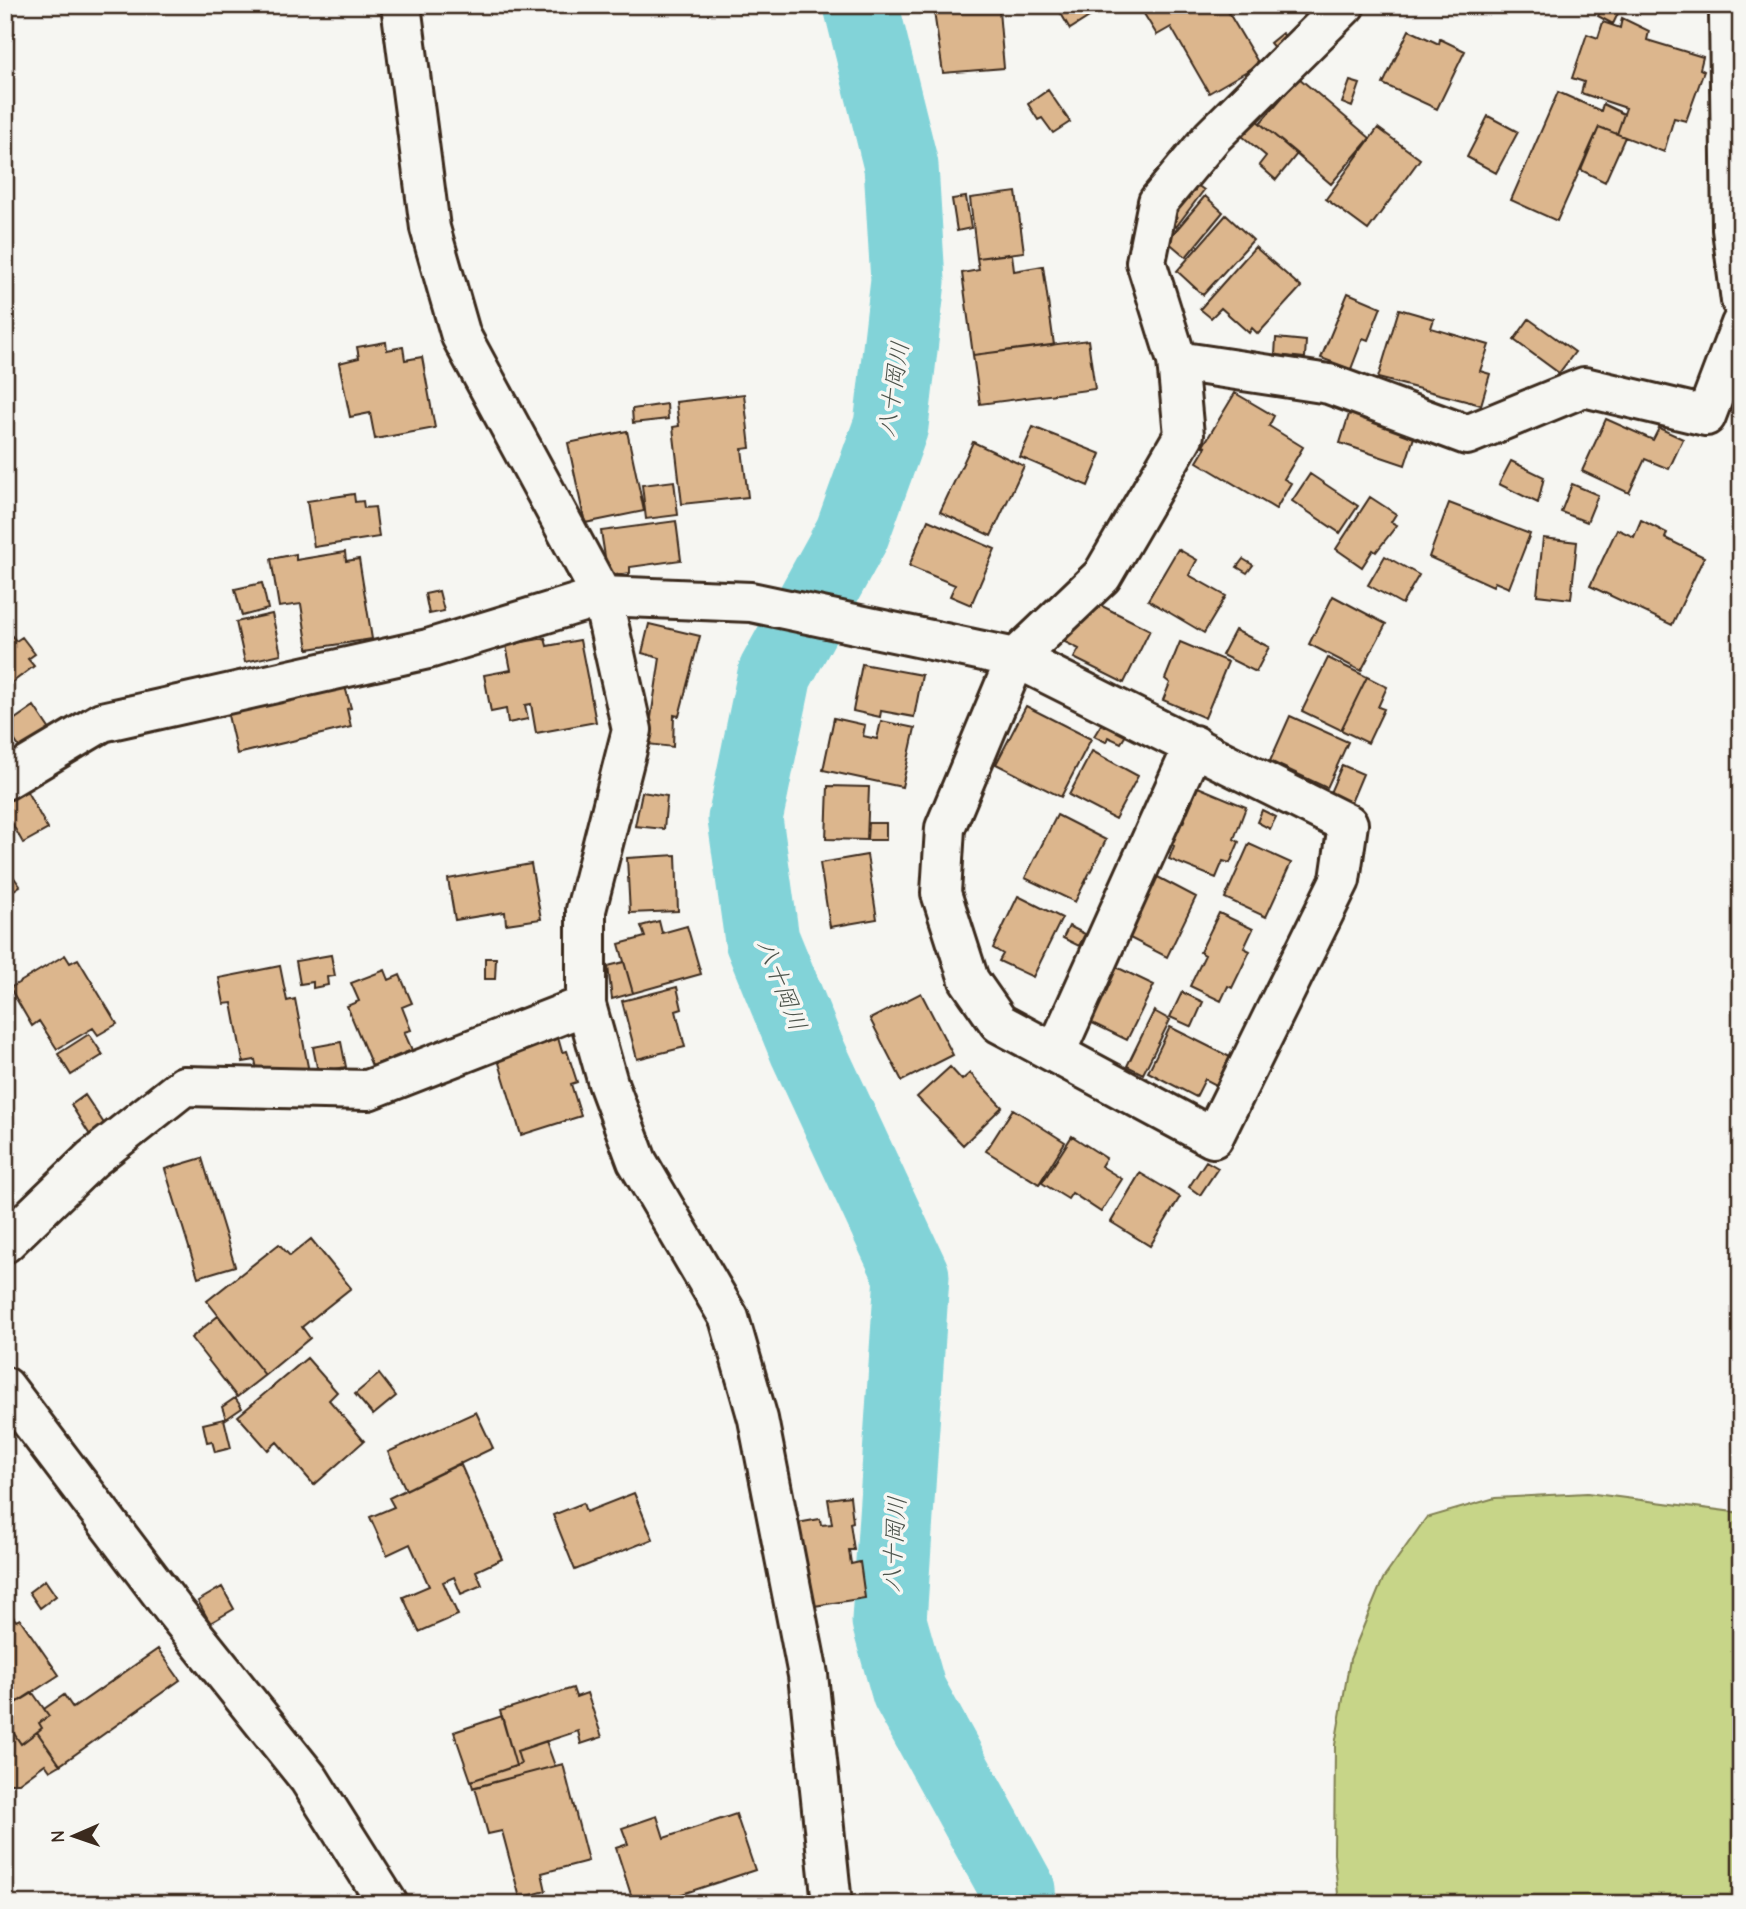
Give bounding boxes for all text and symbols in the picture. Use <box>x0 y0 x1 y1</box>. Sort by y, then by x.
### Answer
water label: 八十岡川 <box>872 339 914 439</box>
water label: 八十岡川 <box>752 935 812 1035</box>
water label: 八十岡川 <box>877 1495 911 1593</box>
north arrow <box>38 1800 108 1870</box>
text: N <box>47 1830 69 1843</box>

